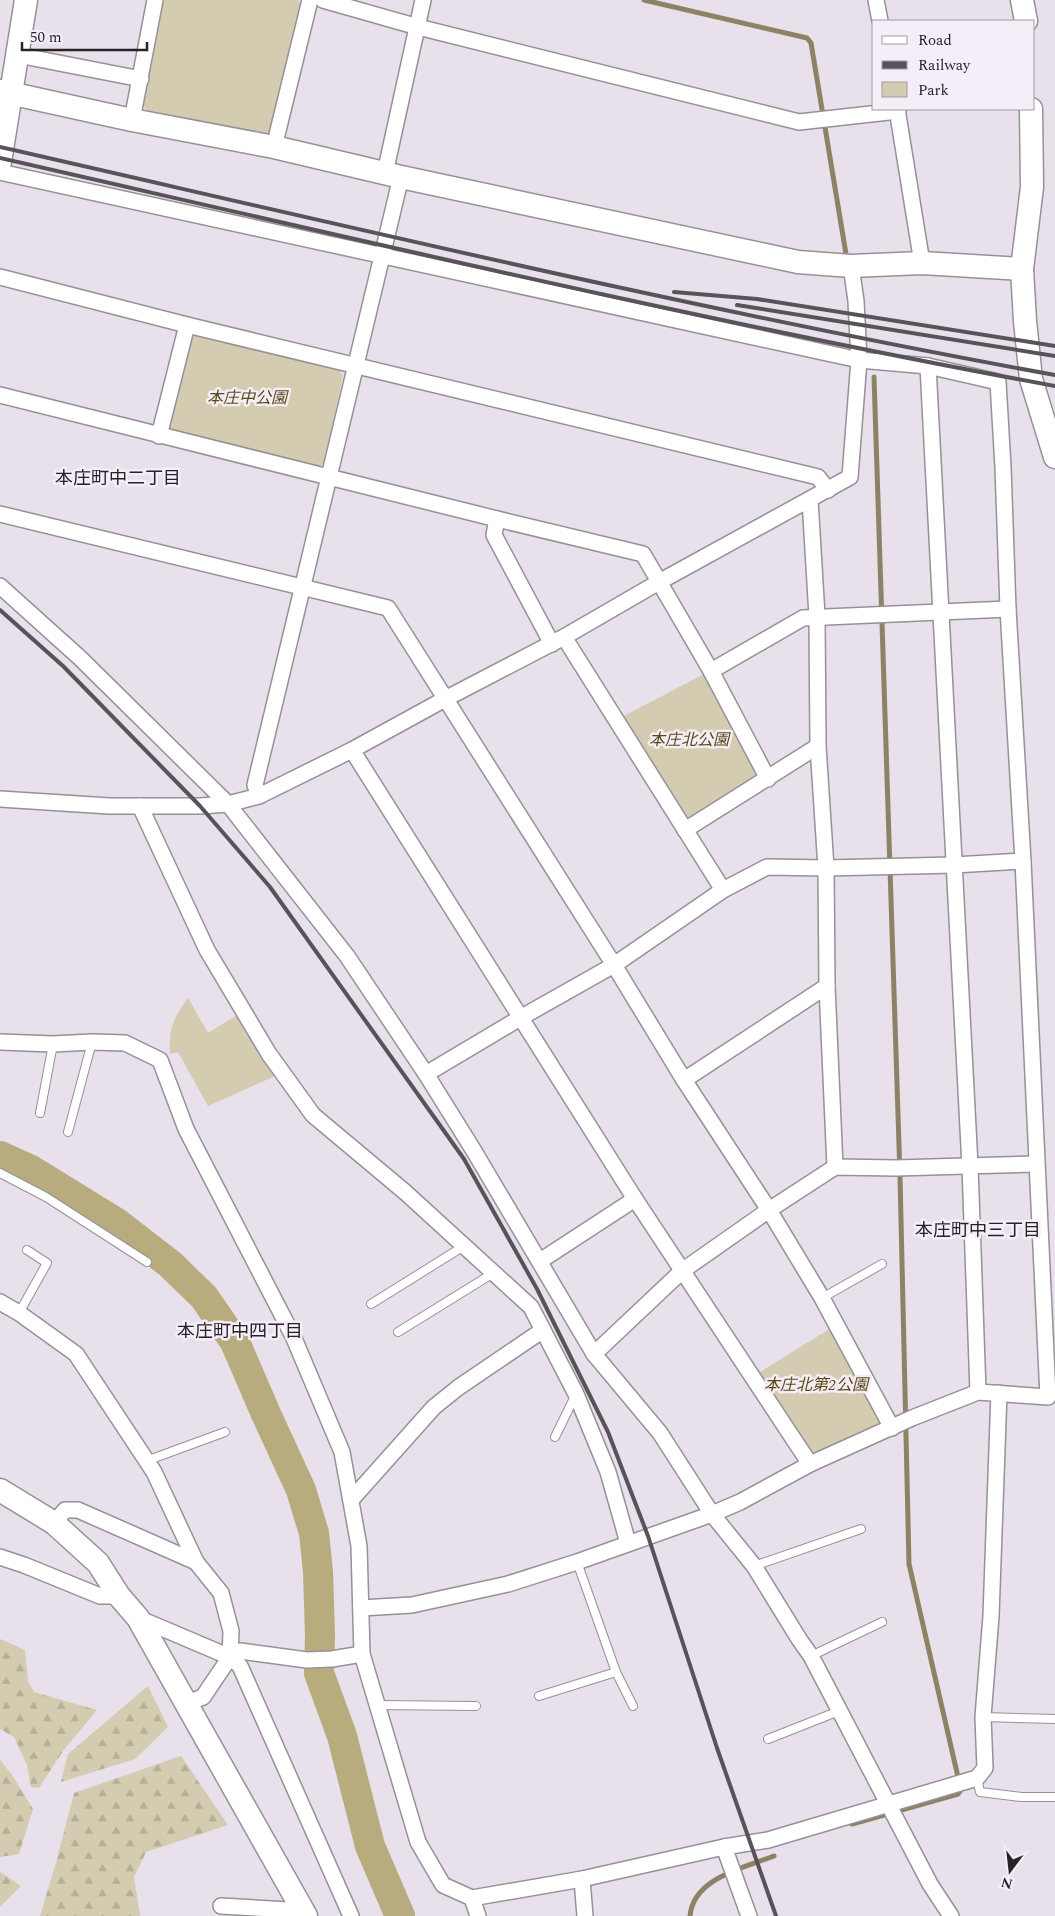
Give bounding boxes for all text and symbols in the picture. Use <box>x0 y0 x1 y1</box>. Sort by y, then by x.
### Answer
scale bar <box>22 20 148 52</box>
legend <box>872 20 1035 110</box>
text: 50 m <box>30 26 62 49</box>
text: Road <box>918 29 952 52</box>
text: Railway <box>918 54 971 77</box>
text: Park <box>918 79 949 102</box>
park label: 本庄中公園 <box>207 386 289 410</box>
district label: 本庄町中二丁目 <box>55 465 181 492</box>
park label: 本庄北公園 <box>649 728 731 752</box>
district label: 本庄町中三丁目 <box>915 1217 1041 1244</box>
district label: 本庄町中四丁目 <box>177 1318 303 1345</box>
park label: 本庄北第2公園 <box>764 1373 870 1397</box>
north arrow <box>985 1846 1035 1896</box>
text: N <box>999 1871 1015 1895</box>

